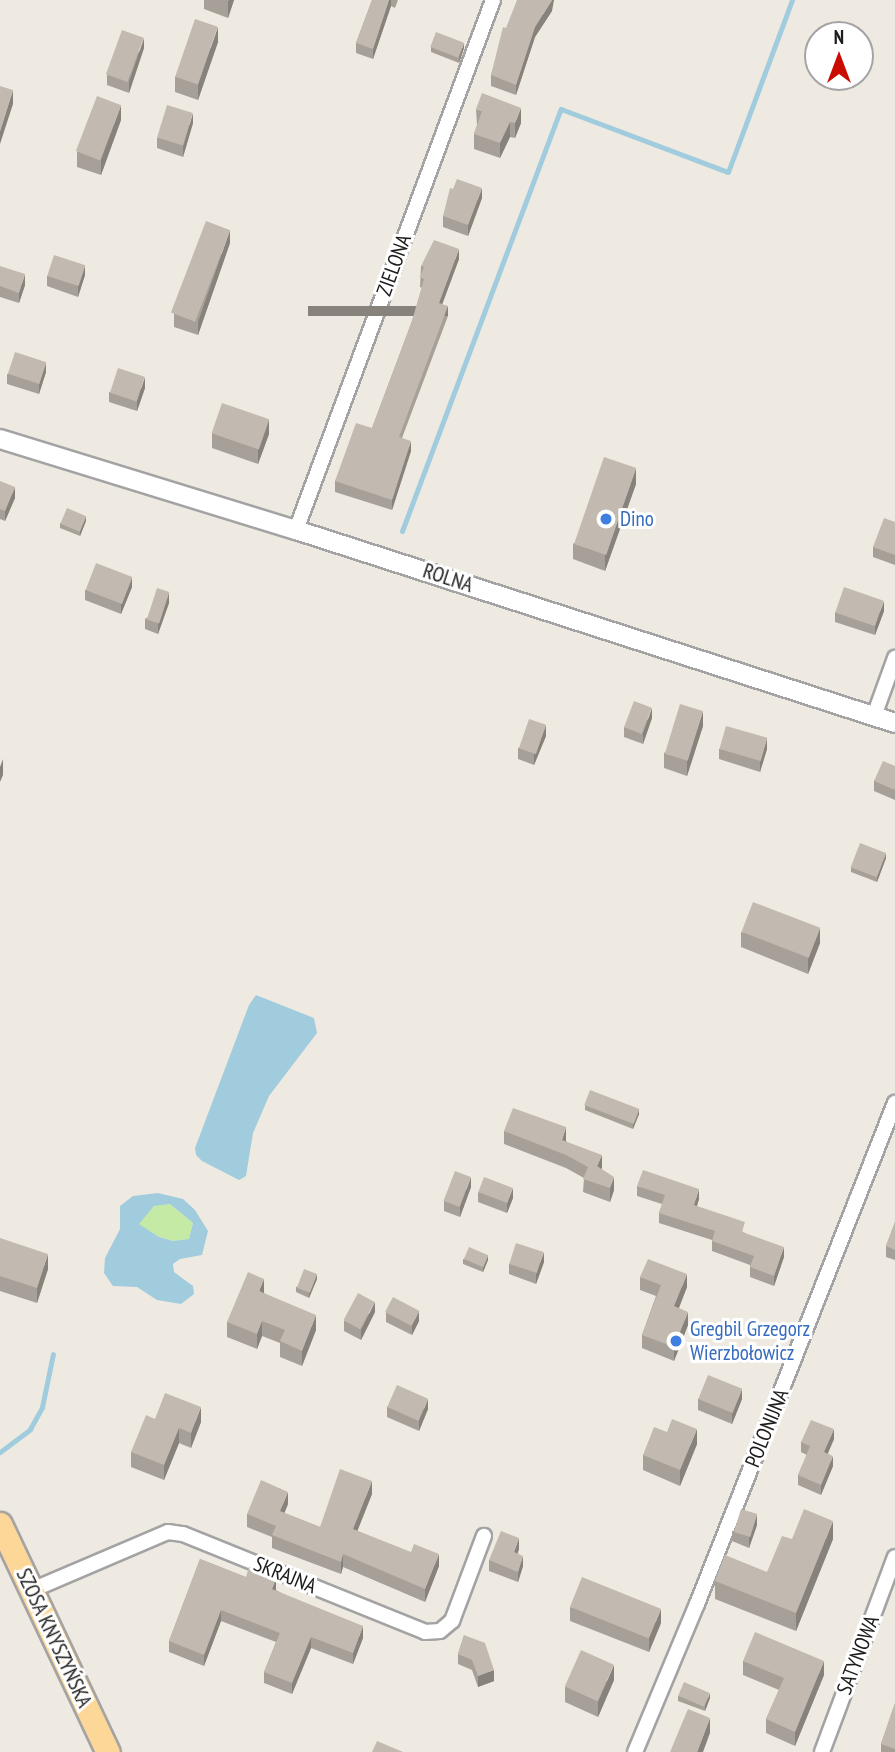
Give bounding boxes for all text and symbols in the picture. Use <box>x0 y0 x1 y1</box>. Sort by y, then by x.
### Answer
north arrow <box>804 21 874 91</box>
text: N <box>834 25 844 49</box>
street label: ZIELONA <box>371 231 417 299</box>
place label: Dino <box>620 506 654 532</box>
marker: Dino <box>598 511 614 527</box>
street label: ROLNA <box>420 558 476 598</box>
place label: Gregbil Grzegorz Wierzbołowicz <box>690 1316 810 1366</box>
marker: Gregbil Grzegorz Wierzbołowicz <box>668 1333 684 1349</box>
street label: POLONIJNA <box>740 1385 794 1471</box>
street label: SKRAJNA <box>250 1551 320 1599</box>
street label: SZOSA KNYSZYŃSKA <box>11 1564 97 1712</box>
street label: SATYNOWA <box>831 1612 885 1698</box>

